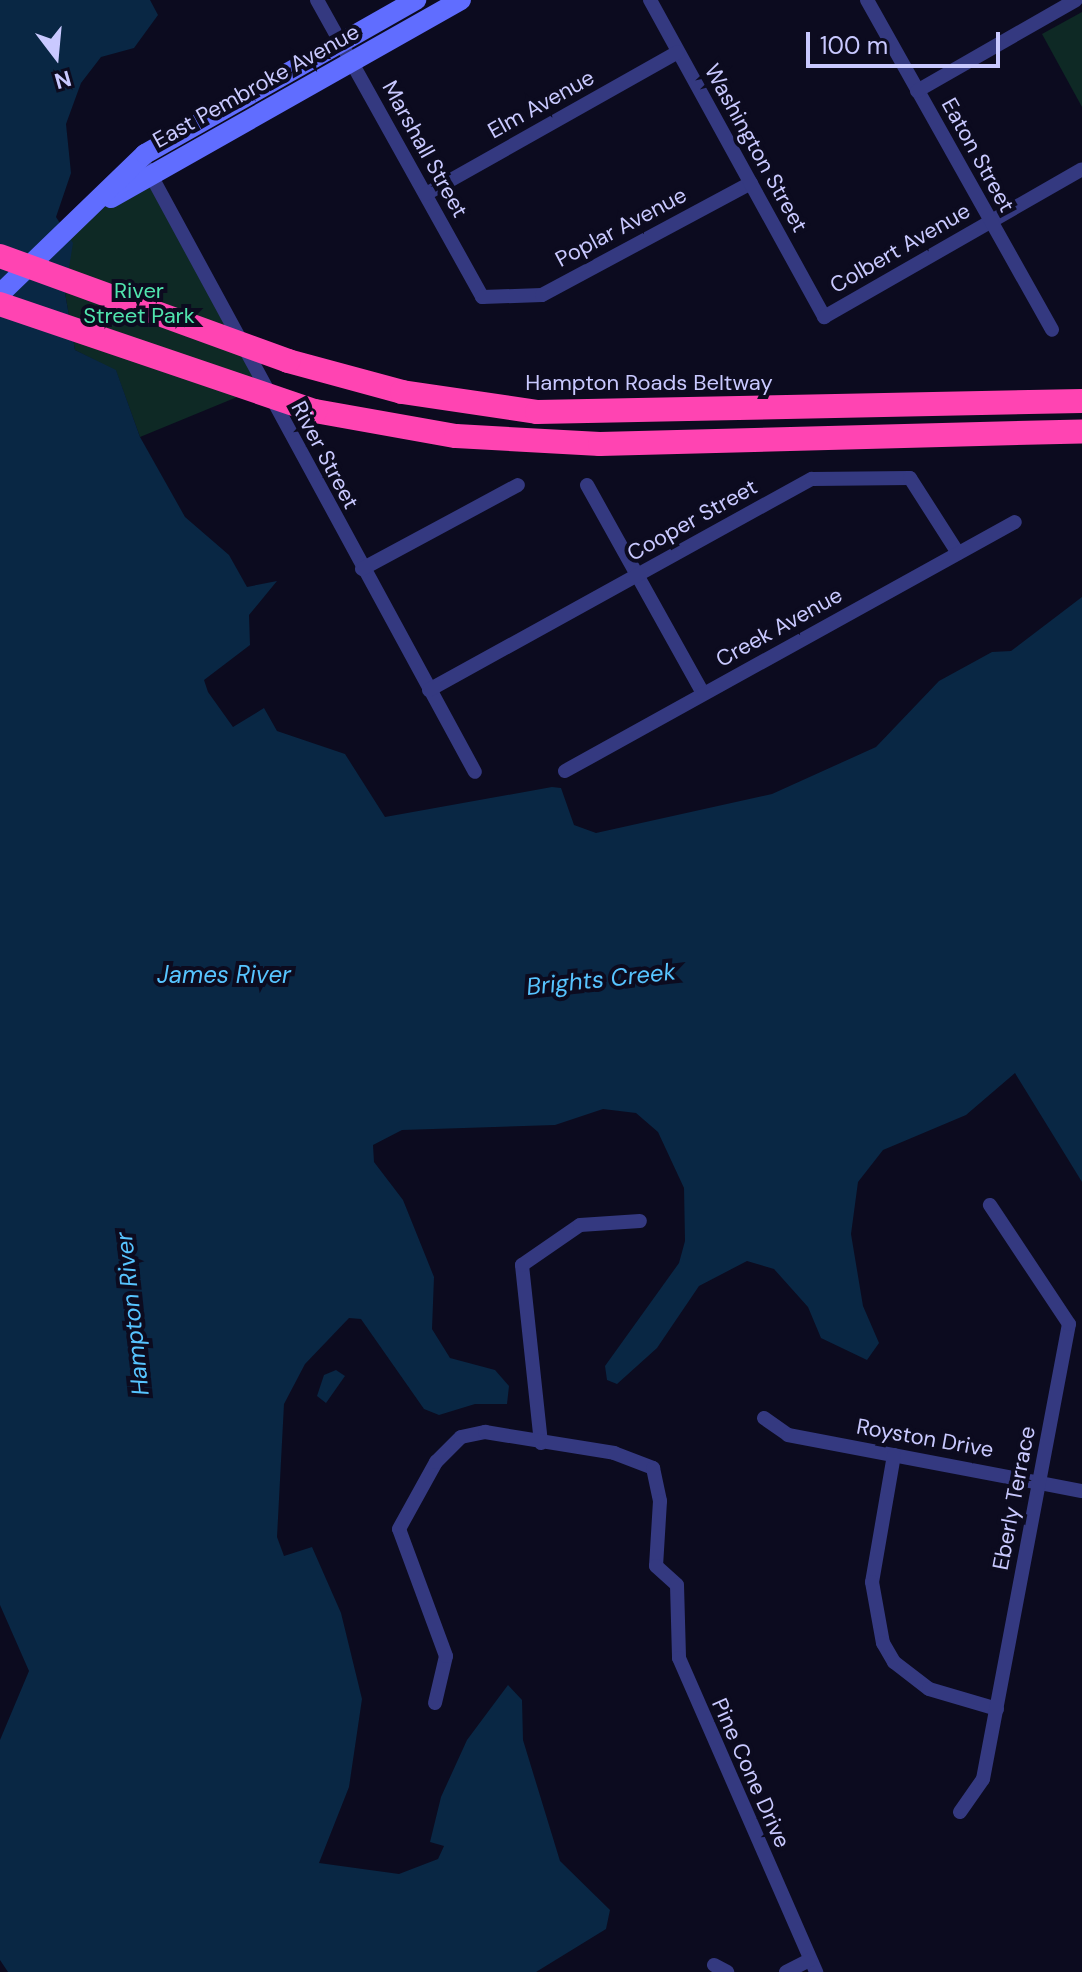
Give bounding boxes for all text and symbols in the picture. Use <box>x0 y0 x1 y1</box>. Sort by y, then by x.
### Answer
north arrow <box>16 16 96 96</box>
scale bar <box>810 16 1004 66</box>
street label: East Pembroke Avenue <box>148 18 364 154</box>
text: 100 m <box>820 30 888 61</box>
street label: Washington Street <box>699 59 813 237</box>
text: N <box>51 63 74 96</box>
street label: Elm Avenue <box>483 64 599 144</box>
street label: Marshall Street <box>377 76 473 222</box>
street label: Eaton Street <box>936 93 1020 217</box>
street label: Poplar Avenue <box>551 181 691 273</box>
street label: Colbert Avenue <box>825 197 975 299</box>
park label: River Street Park <box>83 277 195 328</box>
street label: Hampton Roads Beltway <box>525 370 773 396</box>
street label: River Street <box>286 397 364 513</box>
street label: Cooper Street <box>622 473 762 567</box>
street label: Creek Avenue <box>711 581 847 673</box>
water label: Brights Creek <box>525 957 677 1001</box>
water label: James River <box>157 961 291 989</box>
water label: Hampton River <box>109 1231 155 1397</box>
street label: Royston Drive <box>854 1413 996 1463</box>
street label: Eberly Terrace <box>987 1424 1041 1572</box>
street label: Pine Cone Drive <box>706 1694 796 1852</box>

